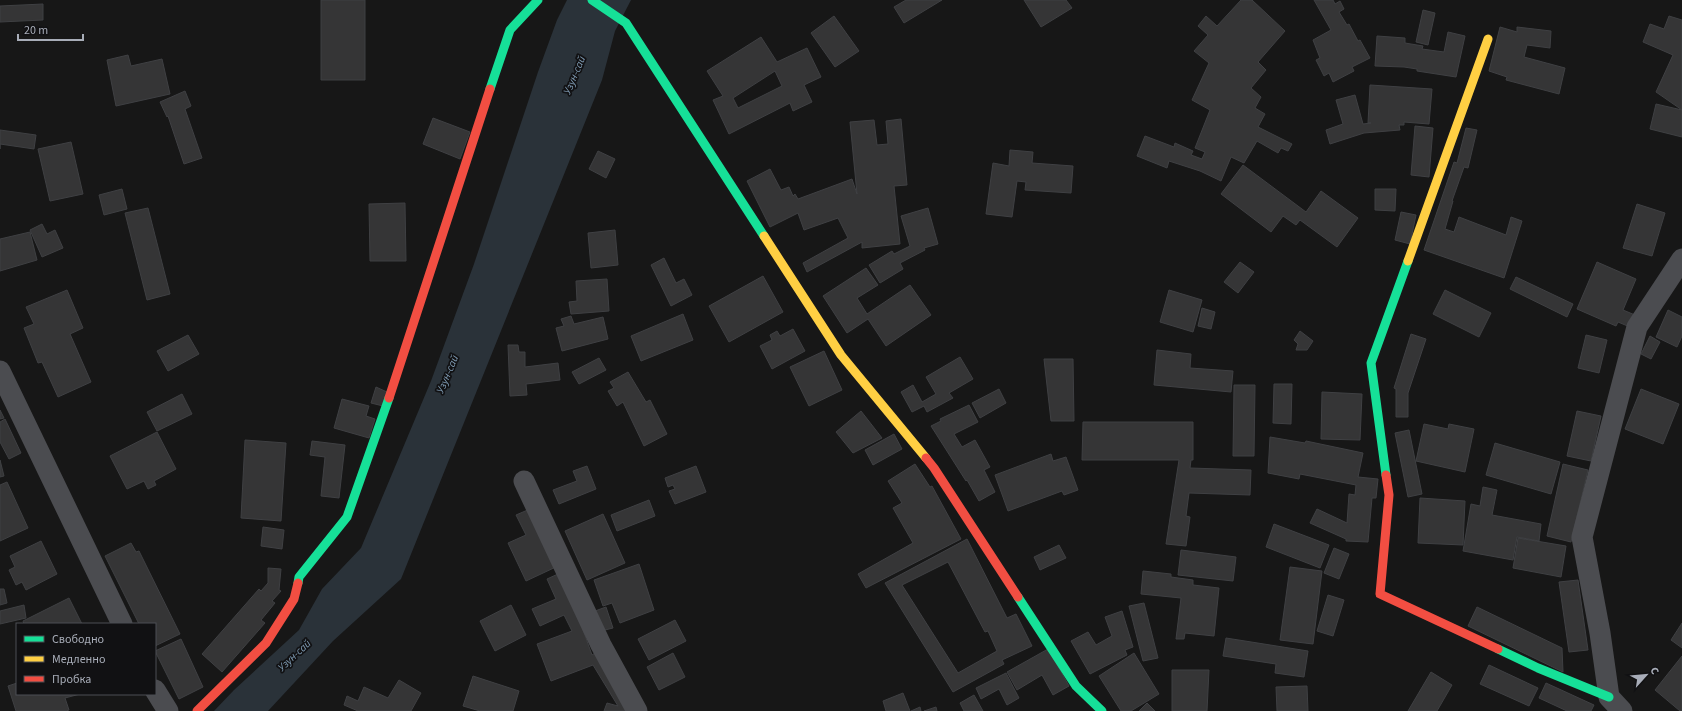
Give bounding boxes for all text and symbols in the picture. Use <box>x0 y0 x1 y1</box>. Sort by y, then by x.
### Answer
scale bar <box>18 16 83 42</box>
text: 20 m <box>24 22 48 39</box>
water label: Узун-сай <box>560 54 589 97</box>
water label: Узун-сай <box>433 353 462 396</box>
legend <box>16 623 156 695</box>
text: Свободно <box>52 631 104 648</box>
water label: Узун-сай <box>275 636 314 675</box>
text: Медленно <box>52 651 106 668</box>
north arrow <box>1626 655 1666 695</box>
text: С <box>1646 664 1663 677</box>
text: Пробка <box>52 671 91 688</box>

